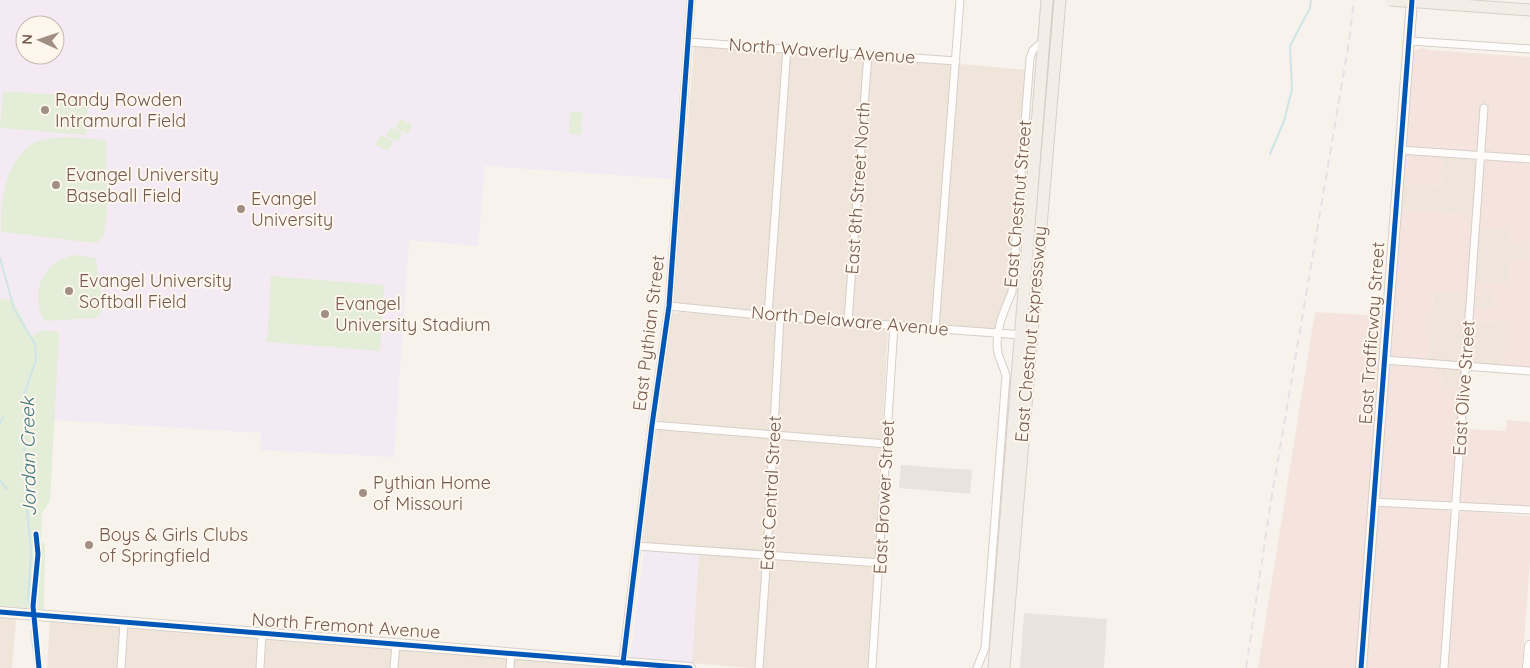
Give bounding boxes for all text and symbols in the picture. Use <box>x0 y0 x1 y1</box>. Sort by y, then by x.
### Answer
north arrow <box>15 15 65 65</box>
street label: North Waverly Avenue <box>728 33 916 69</box>
text: N <box>18 34 36 45</box>
place label: Randy Rowden Intramural Field <box>55 88 186 132</box>
street label: East 8th Street North <box>840 101 875 275</box>
marker: Randy Rowden Intramural Field <box>39 104 51 116</box>
street label: East Chestnut Street <box>999 119 1036 289</box>
place label: Evangel University Baseball Field <box>66 163 219 207</box>
marker: Evangel University Baseball Field <box>50 179 62 191</box>
place label: Evangel University <box>251 187 333 231</box>
marker: Evangel University <box>235 203 247 215</box>
street label: East Chestnut Expressway <box>1010 225 1051 443</box>
street label: East Trafficway Street <box>1354 241 1389 425</box>
street label: East Pythian Street <box>628 253 670 412</box>
place label: Evangel University Softball Field <box>79 269 232 313</box>
marker: Evangel University Softball Field <box>63 285 75 297</box>
place label: Evangel University Stadium <box>335 292 491 336</box>
street label: North Delaware Avenue <box>750 300 950 341</box>
marker: Evangel University Stadium <box>319 308 331 320</box>
street label: East Olive Street <box>1447 319 1480 457</box>
water label: Jordan Creek <box>15 395 41 517</box>
street label: East Central Street <box>755 415 786 571</box>
street label: East Brower Street <box>868 419 899 575</box>
place label: Pythian Home of Missouri <box>373 471 491 515</box>
marker: Pythian Home of Missouri <box>357 487 369 499</box>
place label: Boys & Girls Clubs of Springfield <box>99 523 248 567</box>
marker: Boys & Girls Clubs of Springfield <box>83 539 95 551</box>
street label: North Fremont Avenue <box>251 607 441 644</box>

